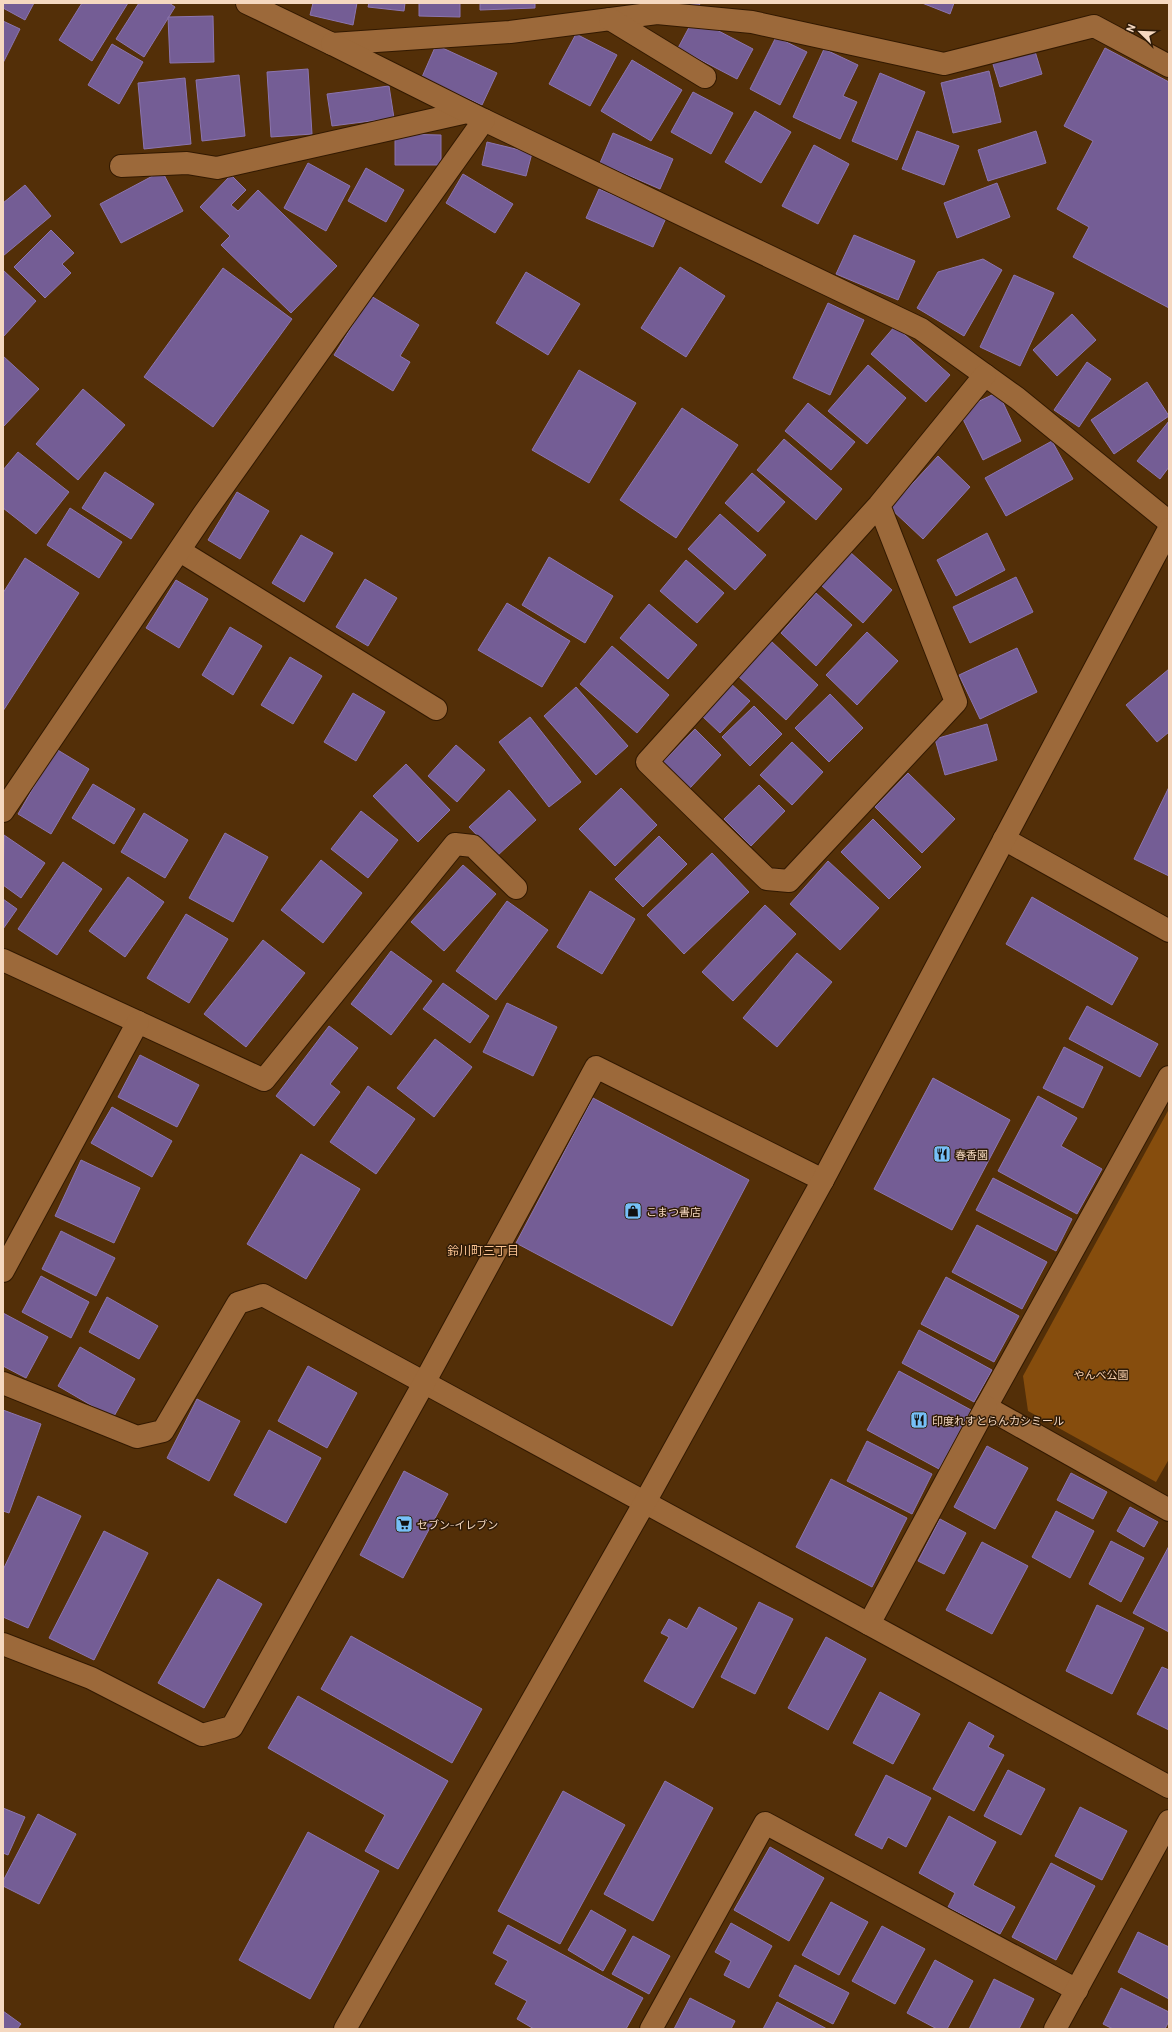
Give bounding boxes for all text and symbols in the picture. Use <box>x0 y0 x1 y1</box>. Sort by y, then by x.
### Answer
north arrow <box>1120 12 1160 52</box>
text: N <box>1123 22 1138 34</box>
restaurant icon: 春香園 <box>932 1144 952 1164</box>
place label: 春香園 <box>955 1148 988 1161</box>
shop icon: こまつ書店 <box>623 1201 643 1221</box>
place label: こまつ書店 <box>646 1205 701 1218</box>
district label: 鈴川町三丁目 <box>447 1243 519 1257</box>
park label: やんべ公園 <box>1074 1368 1129 1381</box>
restaurant icon: 印度れすとらんカシミール <box>909 1410 929 1430</box>
place label: 印度れすとらんカシミール <box>932 1414 1064 1427</box>
supermarket icon: セブン-イレブン <box>394 1514 414 1534</box>
place label: セブン-イレブン <box>417 1518 498 1531</box>

